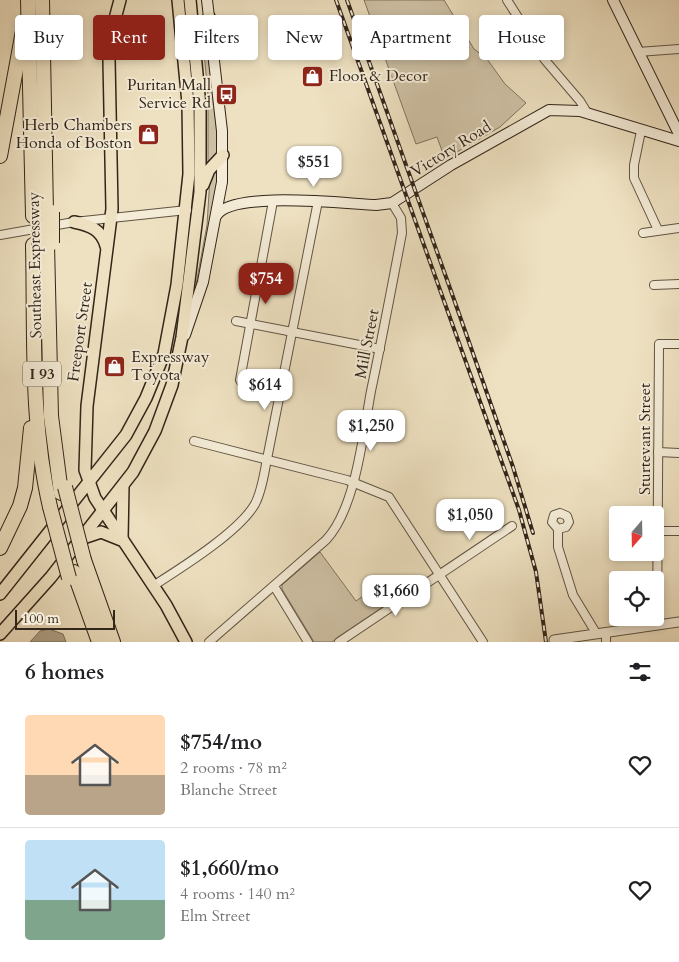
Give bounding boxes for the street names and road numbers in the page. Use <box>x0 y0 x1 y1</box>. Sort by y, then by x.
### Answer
street label: Victory Road <box>407 115 496 182</box>
street label: Southeast Expressway <box>23 191 47 338</box>
street label: Freeport Street <box>62 281 98 383</box>
street label: Mill Street <box>349 307 385 381</box>
road number: I 93 <box>23 362 61 386</box>
street label: Sturtevant Street <box>634 383 656 495</box>

